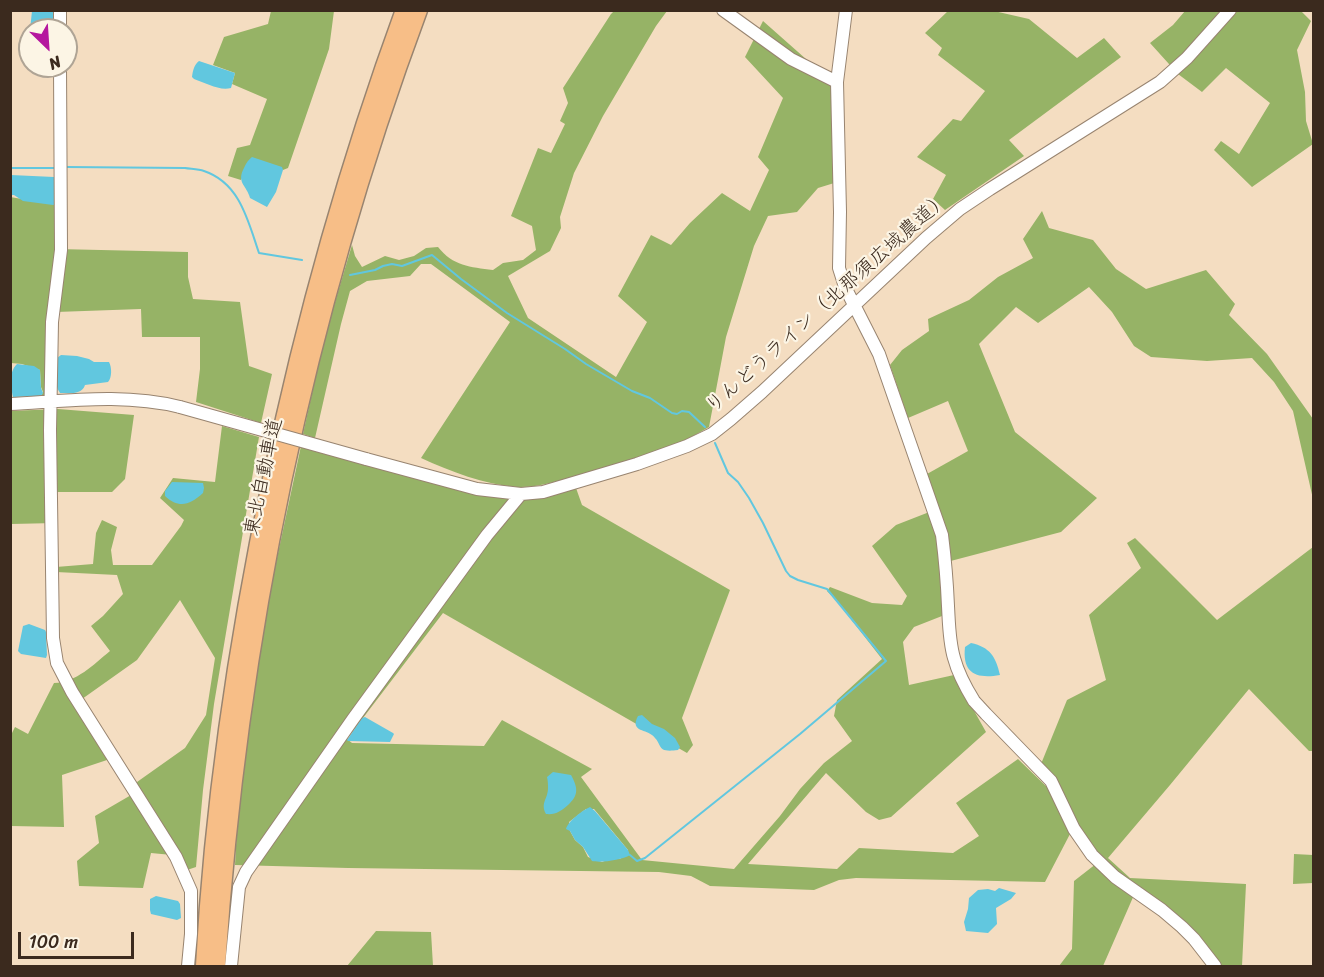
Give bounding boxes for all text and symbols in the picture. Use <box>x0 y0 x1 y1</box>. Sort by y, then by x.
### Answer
north arrow <box>18 18 78 78</box>
text: N <box>44 47 66 78</box>
street label: りんどうライン（北那須広域農道） <box>701 187 955 419</box>
street label: 東北自動車道 <box>240 416 288 538</box>
scale bar <box>21 920 136 958</box>
text: 100 m <box>29 926 78 958</box>

